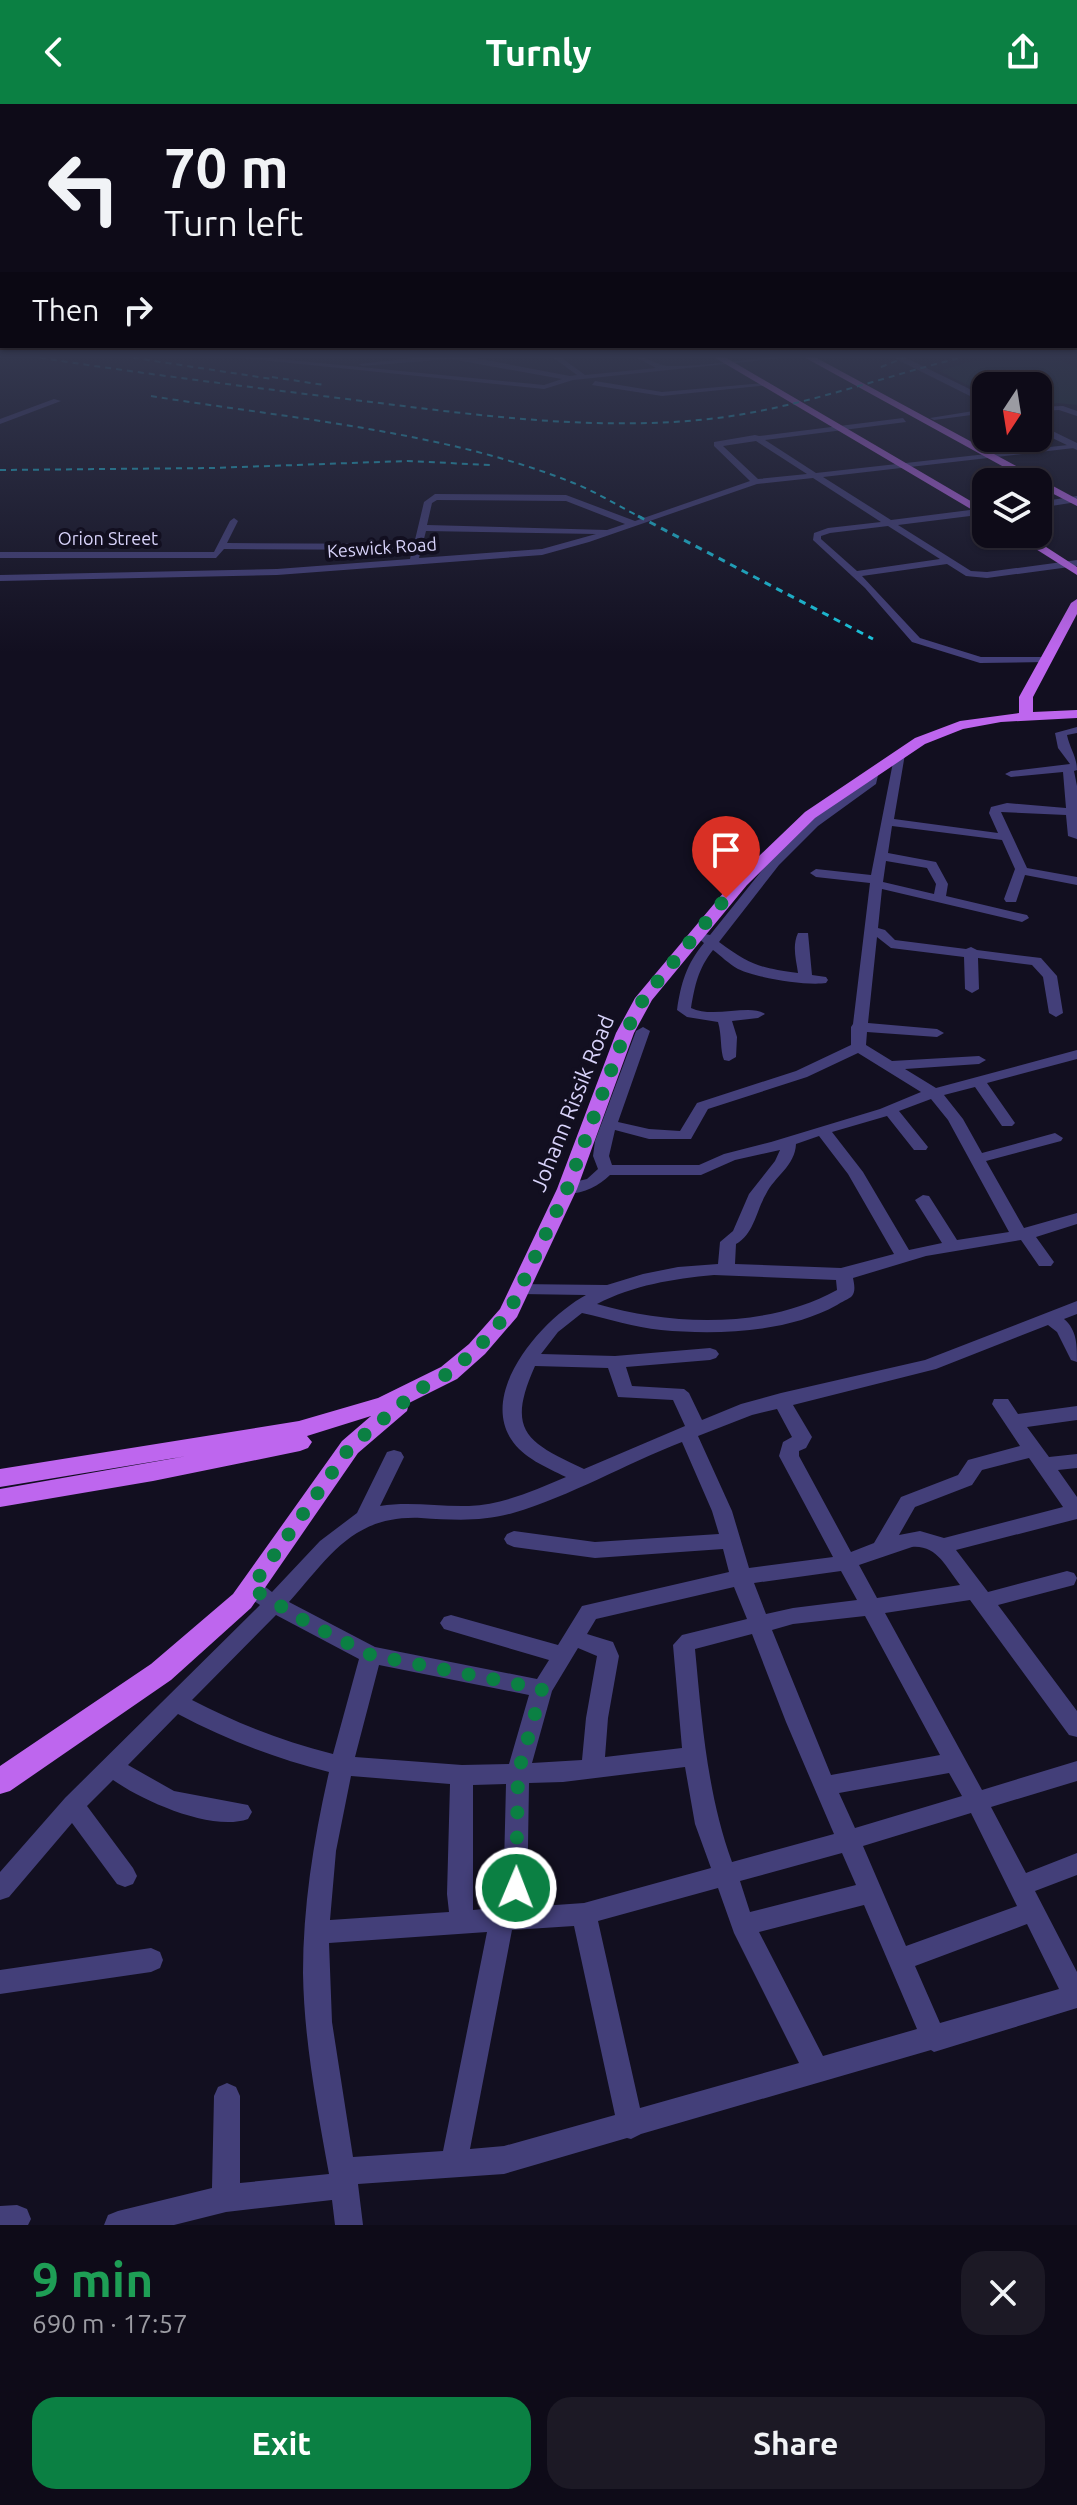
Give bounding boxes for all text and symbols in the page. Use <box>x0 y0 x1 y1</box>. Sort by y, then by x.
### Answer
icon: back <box>32 30 76 74</box>
icon: share <box>1001 30 1045 74</box>
text: Turnly <box>485 32 592 73</box>
icon: left <box>32 136 136 240</box>
text: 70 m <box>164 136 289 199</box>
text: Turn left <box>164 202 303 243</box>
icon: right <box>116 288 160 332</box>
text: Then <box>32 293 100 327</box>
north arrow <box>972 372 1052 452</box>
map controls <box>972 372 1052 548</box>
button: layers <box>972 468 1052 548</box>
street label: Orion Street <box>58 528 158 548</box>
street label: Keswick Road <box>326 533 437 561</box>
pin <box>692 816 760 898</box>
icon: arrive <box>704 828 748 872</box>
street label: Johann Rissik Road <box>525 1011 618 1195</box>
position arrow <box>474 1846 558 1930</box>
button: close <box>961 2251 1045 2335</box>
text: 9 min <box>32 2252 153 2306</box>
text: 690 m · 17:57 <box>32 2309 188 2338</box>
button: Exit <box>32 2397 531 2489</box>
button: Share <box>547 2397 1045 2489</box>

